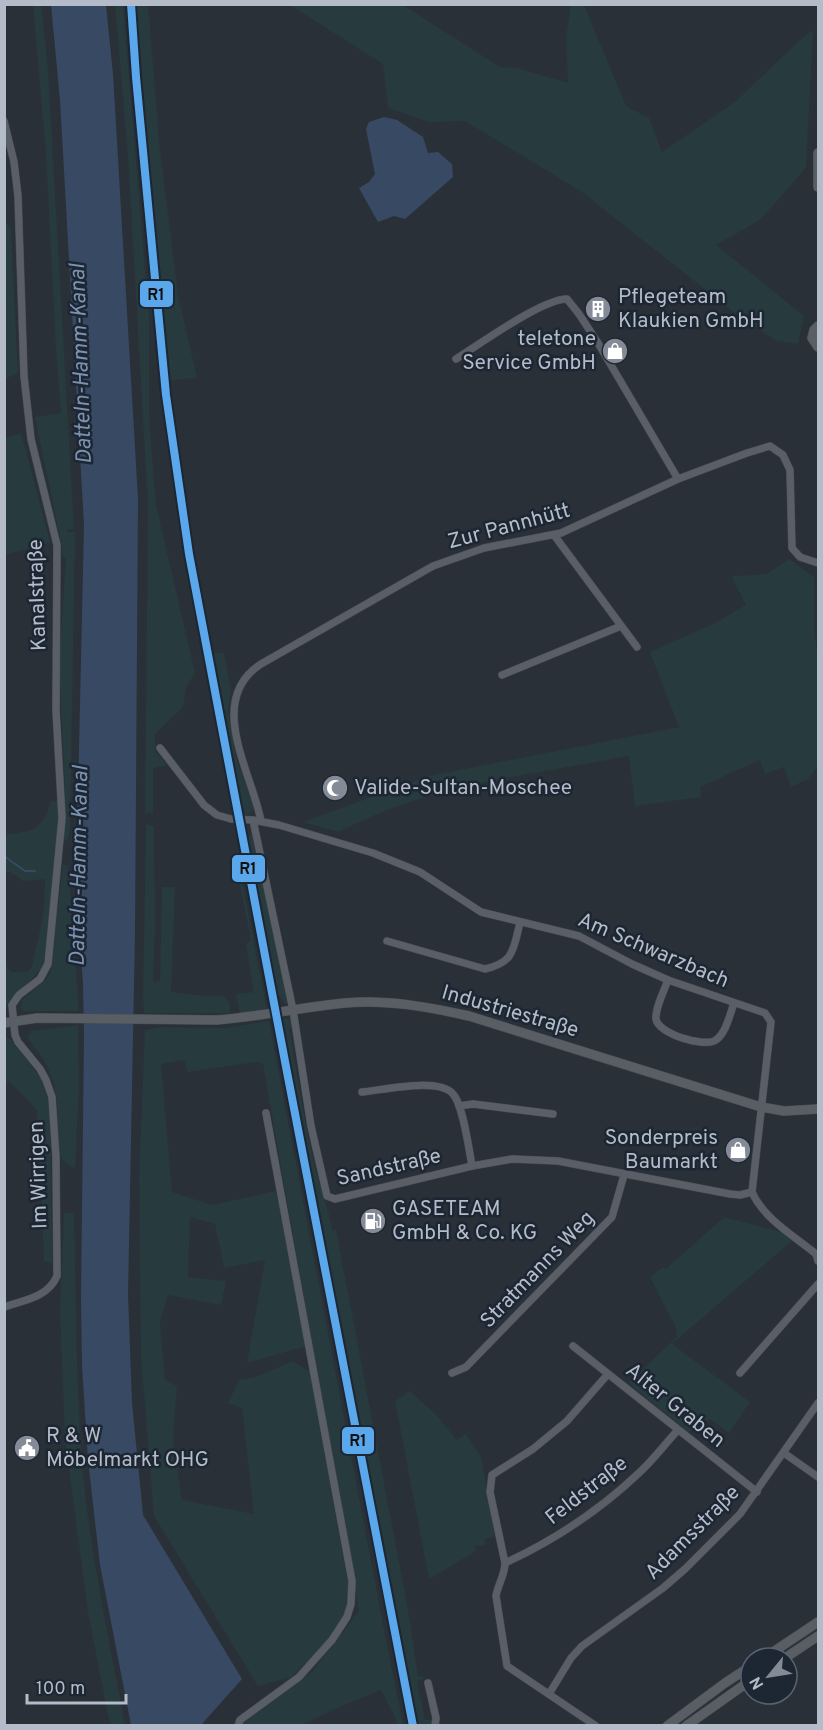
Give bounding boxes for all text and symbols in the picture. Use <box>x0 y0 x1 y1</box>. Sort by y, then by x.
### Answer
water label: Datteln-Hamm-Kanal <box>65 262 99 465</box>
line badge: R1 <box>139 280 174 308</box>
place label: Pflegeteam Klaukien GmbH <box>618 284 764 335</box>
text: R1 <box>147 286 165 306</box>
building icon: Pflegeteam Klaukien GmbH <box>583 294 613 324</box>
place label: teletone Service GmbH <box>462 326 596 377</box>
shop icon: teletone Service GmbH <box>600 336 630 366</box>
street label: Zur Pannhütt <box>445 498 573 556</box>
street label: Kanalstraße <box>23 539 53 651</box>
water label: Datteln-Hamm-Kanal <box>65 764 95 967</box>
mosque icon: Valide-Sultan-Moschee <box>320 773 350 803</box>
place label: Valide-Sultan-Moschee <box>354 775 572 802</box>
line badge: R1 <box>231 854 266 883</box>
text: R1 <box>239 860 257 880</box>
street label: Am Schwarzbach <box>573 907 733 995</box>
street label: Industriestraße <box>438 980 582 1044</box>
street label: Im Wirrigen <box>24 1121 54 1229</box>
place label: Sonderpreis Baumarkt <box>605 1125 718 1176</box>
shop icon: Sonderpreis Baumarkt <box>723 1135 753 1165</box>
street label: Sandstraße <box>334 1143 444 1193</box>
place label: GASETEAM GmbH & Co. KG <box>392 1196 537 1247</box>
street label: Stratmanns Weg <box>475 1205 601 1335</box>
fuel station icon: GASETEAM GmbH & Co. KG <box>358 1206 388 1236</box>
street label: Alter Graben <box>620 1357 730 1455</box>
place label: R & W Möbelmarkt OHG <box>46 1423 209 1474</box>
line badge: R1 <box>341 1426 375 1455</box>
text: R1 <box>349 1432 367 1452</box>
public building icon: R & W Möbelmarkt OHG <box>12 1433 42 1463</box>
street label: Feldstraße <box>540 1450 634 1532</box>
street label: Adamsstraße <box>640 1480 746 1586</box>
north arrow <box>739 1646 799 1706</box>
scale bar <box>27 1667 126 1705</box>
text: N <box>746 1673 769 1692</box>
text: 100 m <box>36 1678 85 1701</box>

